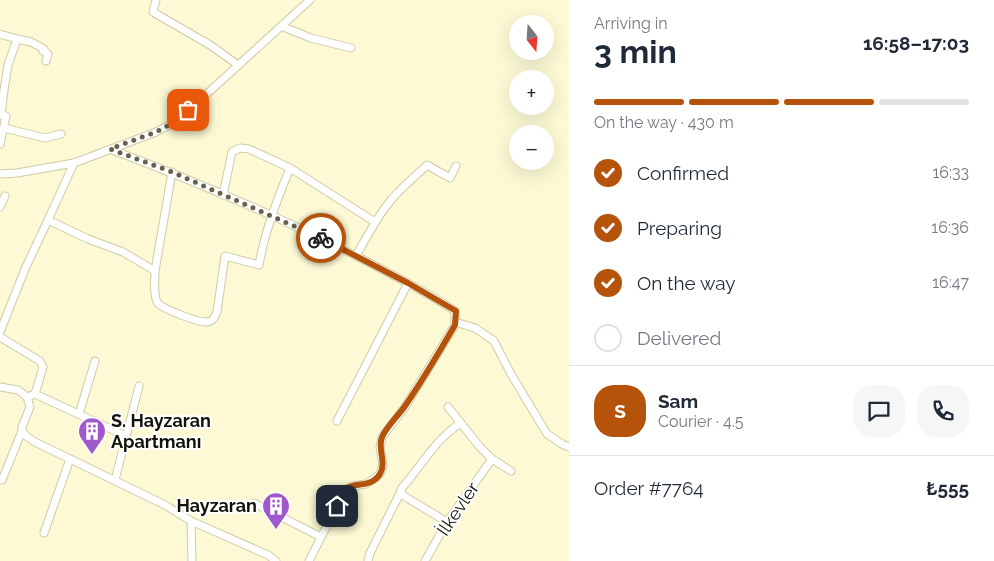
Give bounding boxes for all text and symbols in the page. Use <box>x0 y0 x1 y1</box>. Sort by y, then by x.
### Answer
text: Arriving in <box>594 14 668 33</box>
north arrow <box>509 15 554 60</box>
map controls <box>509 15 554 170</box>
text: 16:58–17:03 <box>863 32 969 54</box>
text: 3 min <box>594 33 677 70</box>
button: + <box>509 70 554 115</box>
pin <box>167 89 209 131</box>
icon: bag <box>174 96 202 124</box>
text: On the way · 430 m <box>594 113 734 132</box>
button: − <box>509 125 554 170</box>
icon: check <box>594 159 622 187</box>
text: Confirmed <box>637 162 729 184</box>
text: 16:33 <box>932 163 969 182</box>
courier <box>296 213 346 263</box>
icon: check <box>594 214 622 242</box>
text: Preparing <box>637 217 722 239</box>
text: 16:36 <box>931 218 969 237</box>
icon: bike <box>307 224 335 252</box>
icon: check <box>594 269 622 297</box>
text: On the way <box>637 272 736 294</box>
text: 16:47 <box>932 273 969 292</box>
text: Delivered <box>637 327 721 349</box>
button: chat <box>853 385 905 437</box>
button: phone <box>917 385 969 437</box>
text: Sam <box>658 390 698 412</box>
text: S <box>614 400 626 422</box>
place label: S. Hayzaran Apartmanı <box>111 410 211 452</box>
text: Courier · 4.5 <box>658 412 743 431</box>
building icon: S. Hayzaran Apartmanı <box>77 416 107 455</box>
street label: İlkevler <box>432 477 483 540</box>
text: Order #7764 <box>594 477 704 499</box>
text: ₺555 <box>926 477 969 499</box>
pin <box>316 485 358 527</box>
building icon: Hayzaran <box>261 491 291 530</box>
icon: home <box>323 492 351 520</box>
place label: Hayzaran <box>177 495 257 516</box>

